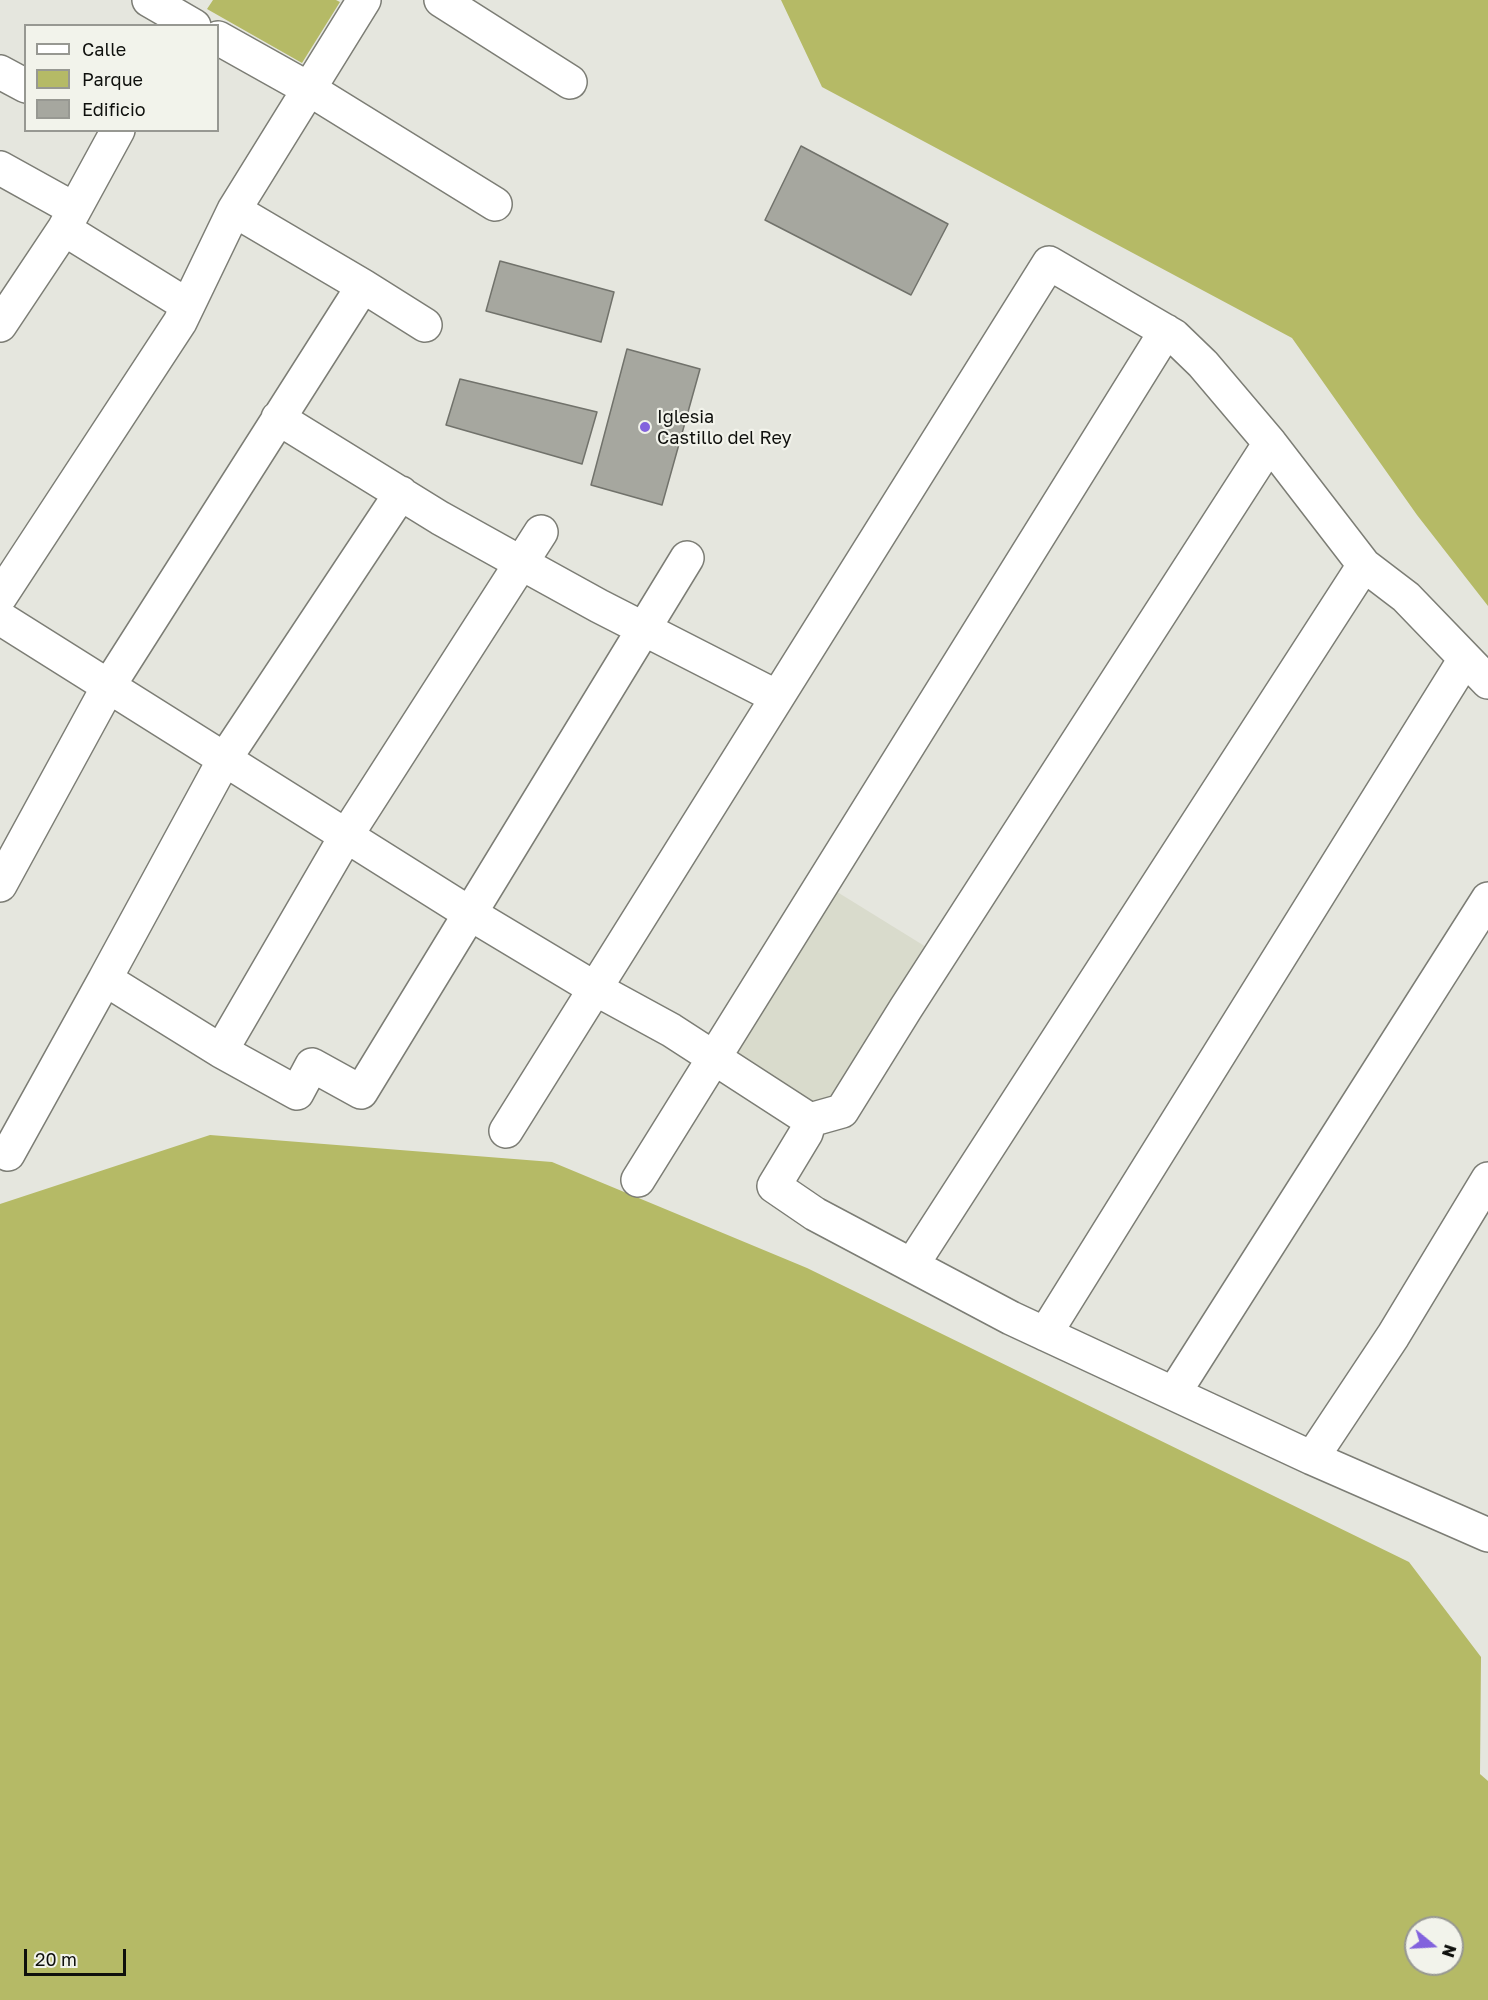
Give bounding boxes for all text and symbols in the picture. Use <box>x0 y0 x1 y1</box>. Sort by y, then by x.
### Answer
legend <box>24 24 219 132</box>
text: Calle <box>82 38 126 60</box>
text: Parque <box>82 68 143 90</box>
text: Edificio <box>82 98 146 120</box>
place label: Iglesia Castillo del Rey <box>657 406 792 448</box>
marker: Iglesia Castillo del Rey <box>638 420 652 434</box>
north arrow <box>1404 1916 1464 1976</box>
scale bar <box>27 1937 129 1975</box>
text: N <box>1438 1942 1461 1960</box>
text: 20 m <box>35 1948 77 1970</box>

